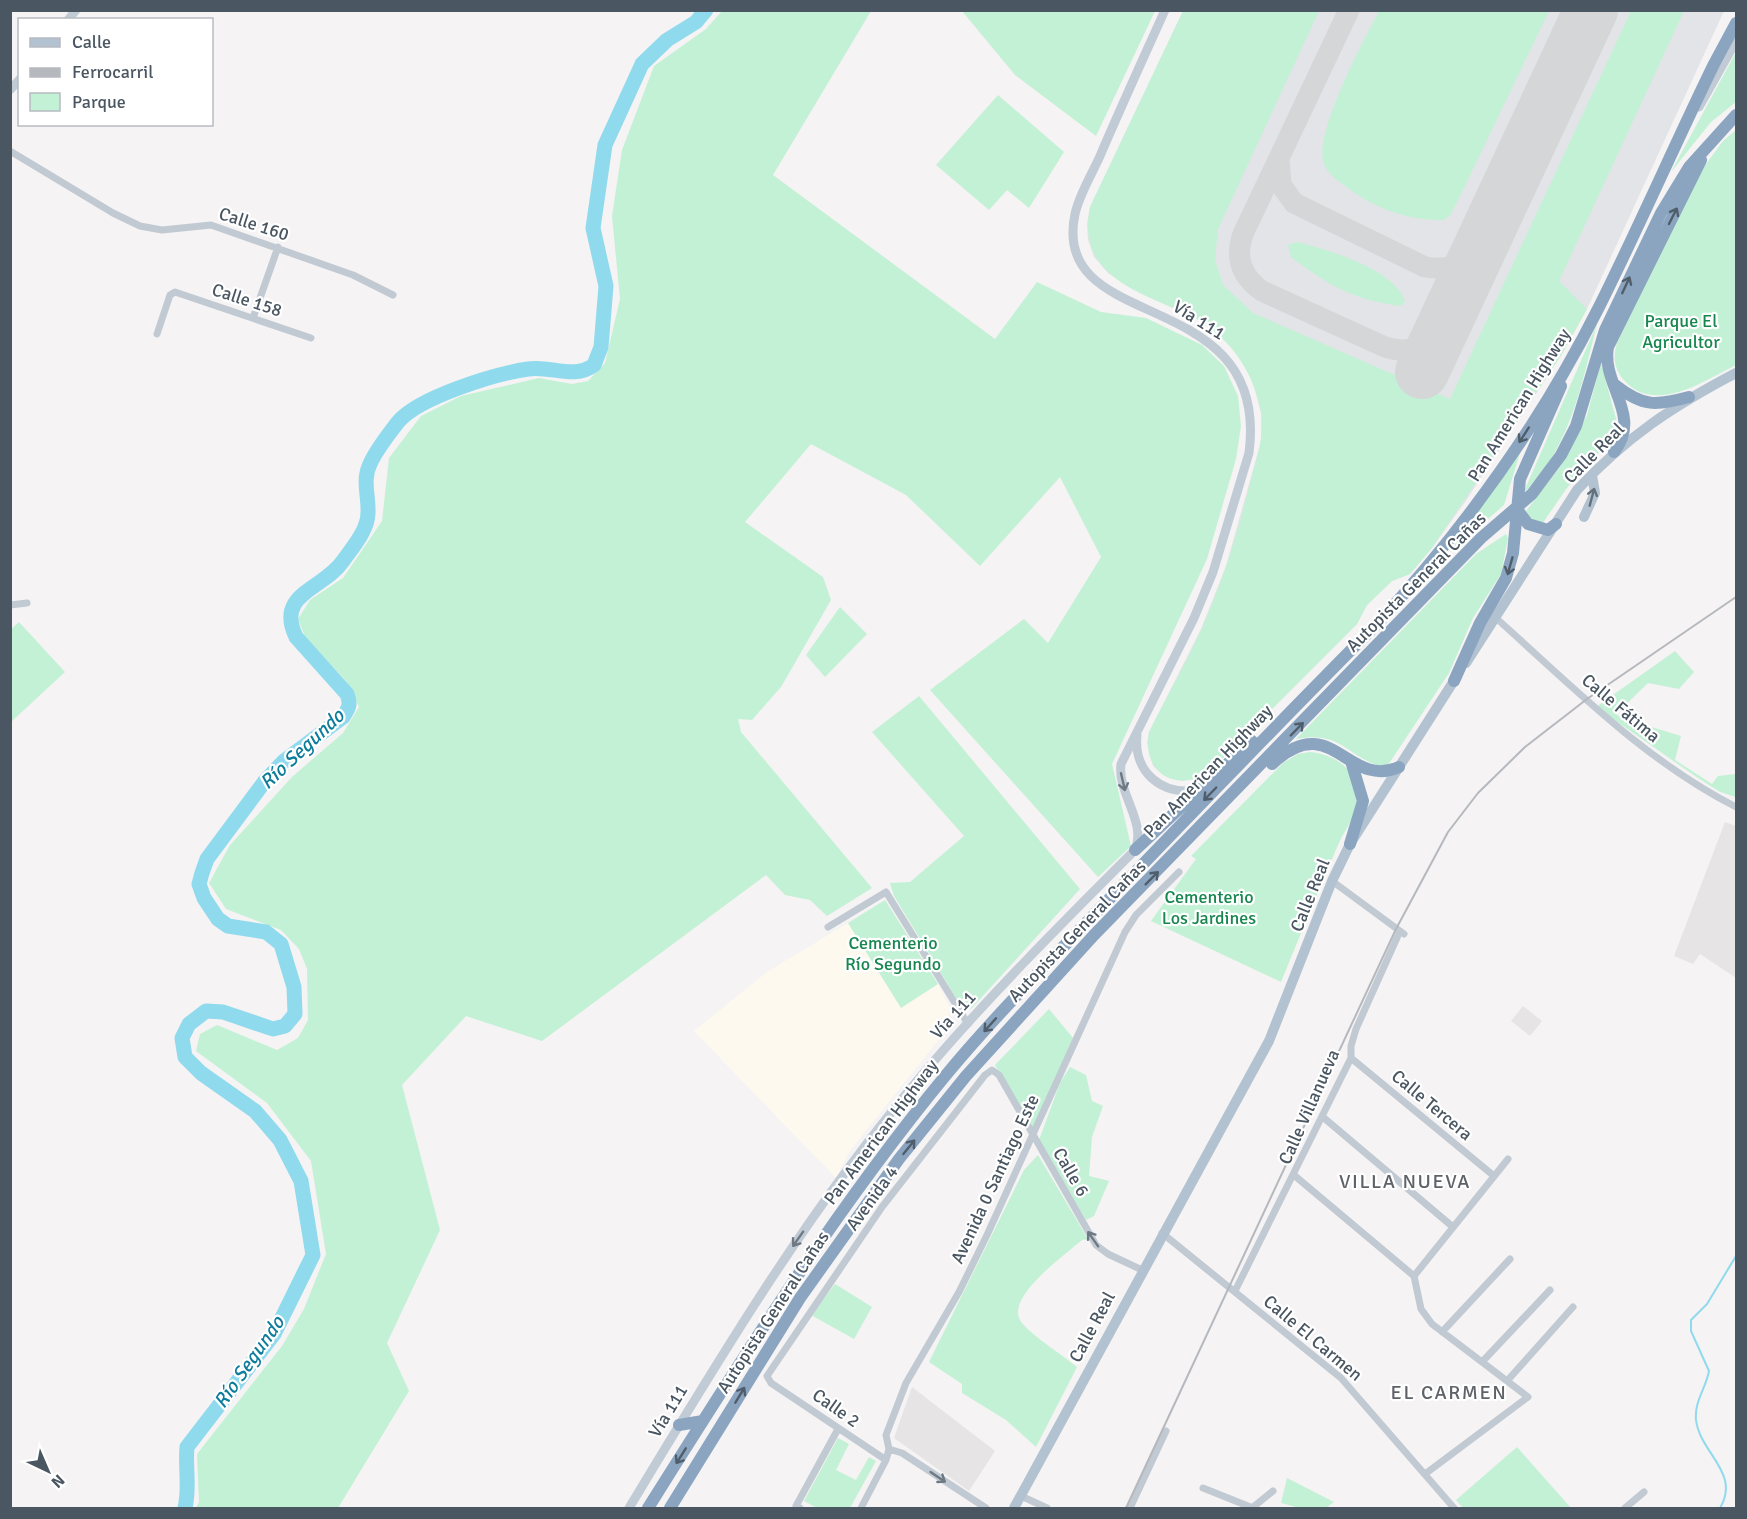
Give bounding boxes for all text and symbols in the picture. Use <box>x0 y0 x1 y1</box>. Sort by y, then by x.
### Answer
legend <box>18 18 213 126</box>
text: Calle <box>72 31 111 53</box>
text: Ferrocarril <box>72 61 153 83</box>
text: Parque <box>72 91 126 113</box>
street label: Calle 160 <box>216 202 292 246</box>
one-way arrow <box>1667 208 1679 226</box>
one-way arrow <box>1620 277 1632 295</box>
street label: Calle 158 <box>209 278 285 322</box>
street label: Vía 111 <box>1169 295 1229 345</box>
park label: Parque El Agricultor <box>1642 310 1720 353</box>
street label: Pan American Highway <box>1463 324 1575 486</box>
street label: Calle Real <box>1559 418 1629 488</box>
one-way arrow <box>1517 426 1529 443</box>
one-way arrow <box>1587 487 1598 506</box>
street label: Autopista General Cañas <box>1341 507 1491 657</box>
one-way arrow <box>1503 556 1515 575</box>
street label: Calle Fátima <box>1577 669 1665 747</box>
street label: Pan American Highway <box>1139 699 1278 842</box>
water label: Río Segundo <box>254 702 351 795</box>
one-way arrow <box>1289 722 1304 737</box>
one-way arrow <box>1118 772 1130 791</box>
one-way arrow <box>1203 787 1218 802</box>
street label: Autopista General Cañas <box>1004 855 1151 1007</box>
street label: Calle Real <box>1285 855 1335 935</box>
one-way arrow <box>1145 870 1160 885</box>
park label: Cementerio Los Jardines <box>1162 886 1256 929</box>
park label: Cementerio Río Segundo <box>845 932 941 975</box>
street label: Vía 111 <box>926 986 980 1044</box>
one-way arrow <box>983 1018 997 1033</box>
street label: Calle Villanueva <box>1274 1046 1344 1168</box>
street label: Pan American Highway <box>819 1054 943 1209</box>
street label: Calle Tercera <box>1387 1065 1477 1145</box>
street label: Avenida 0 Santiago Este <box>946 1091 1044 1267</box>
one-way arrow <box>902 1140 916 1155</box>
street label: Calle 6 <box>1048 1144 1094 1200</box>
street label: Avenida 4 <box>841 1161 903 1235</box>
district label: VILLA NUEVA <box>1339 1169 1471 1194</box>
street label: Autopista General Cañas <box>712 1227 834 1397</box>
one-way arrow <box>792 1231 804 1247</box>
one-way arrow <box>1087 1232 1099 1248</box>
street label: Calle Real <box>1064 1288 1120 1366</box>
street label: Calle El Carmen <box>1259 1290 1367 1386</box>
water label: Río Segundo <box>208 1310 291 1413</box>
district label: EL CARMEN <box>1391 1380 1507 1405</box>
street label: Vía 111 <box>644 1381 692 1441</box>
street label: Calle 2 <box>808 1384 864 1432</box>
one-way arrow <box>735 1387 747 1404</box>
north arrow <box>18 1441 78 1501</box>
one-way arrow <box>675 1447 687 1464</box>
text: N <box>47 1470 69 1492</box>
one-way arrow <box>930 1471 946 1483</box>

